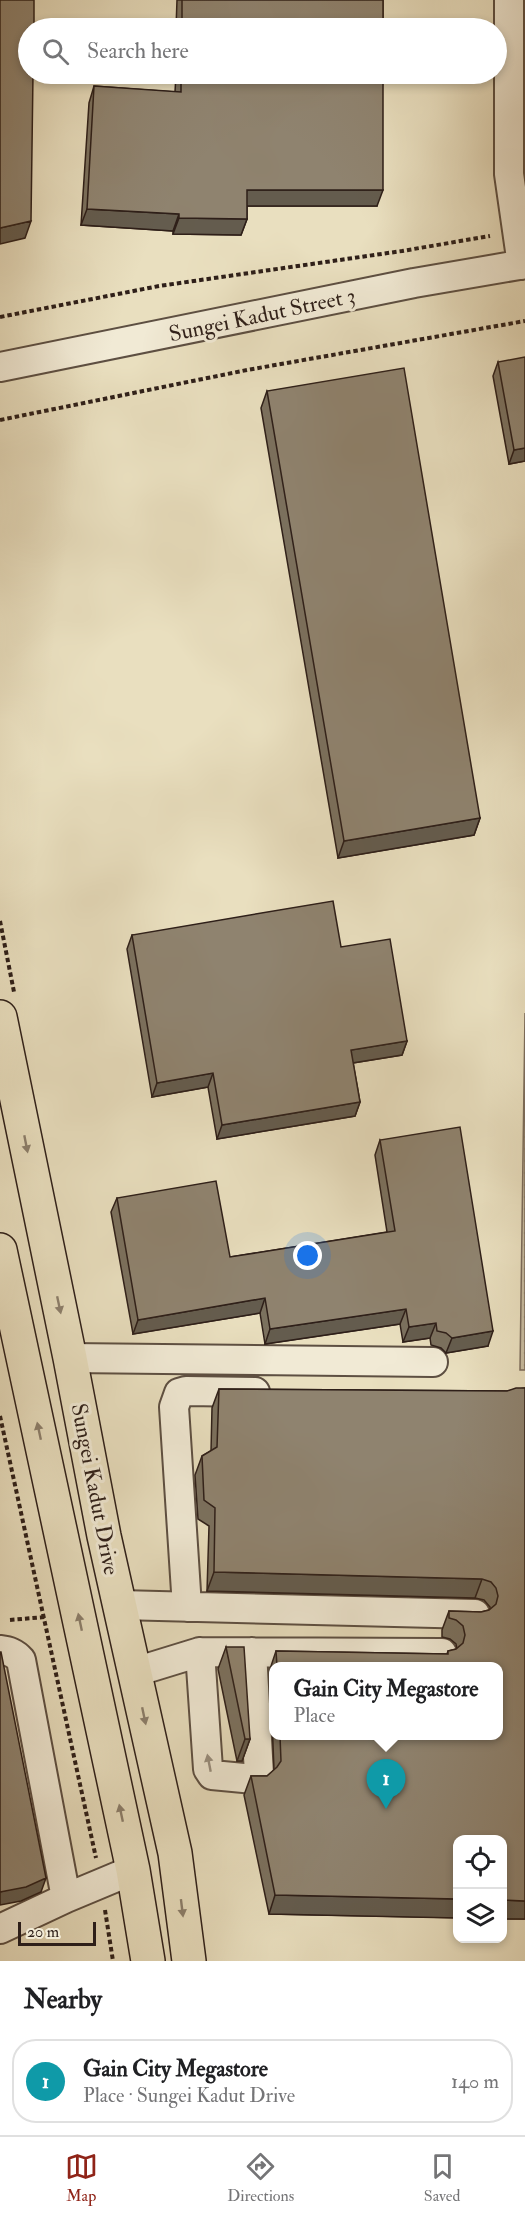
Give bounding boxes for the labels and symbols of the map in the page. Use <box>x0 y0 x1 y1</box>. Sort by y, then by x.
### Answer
street label: Sungei Kadut Street 3 <box>166 282 358 348</box>
one-way arrow <box>22 1135 31 1154</box>
your location <box>293 1241 322 1270</box>
one-way arrow <box>55 1296 64 1315</box>
street label: Sungei Kadut Drive <box>65 1401 125 1577</box>
one-way arrow <box>34 1422 44 1441</box>
one-way arrow <box>75 1612 84 1631</box>
one-way arrow <box>140 1707 150 1726</box>
one-way arrow <box>204 1753 213 1772</box>
pin: 1 <box>366 1760 406 1809</box>
one-way arrow <box>115 1804 125 1822</box>
one-way arrow <box>177 1898 186 1917</box>
scale bar <box>18 1919 96 1946</box>

